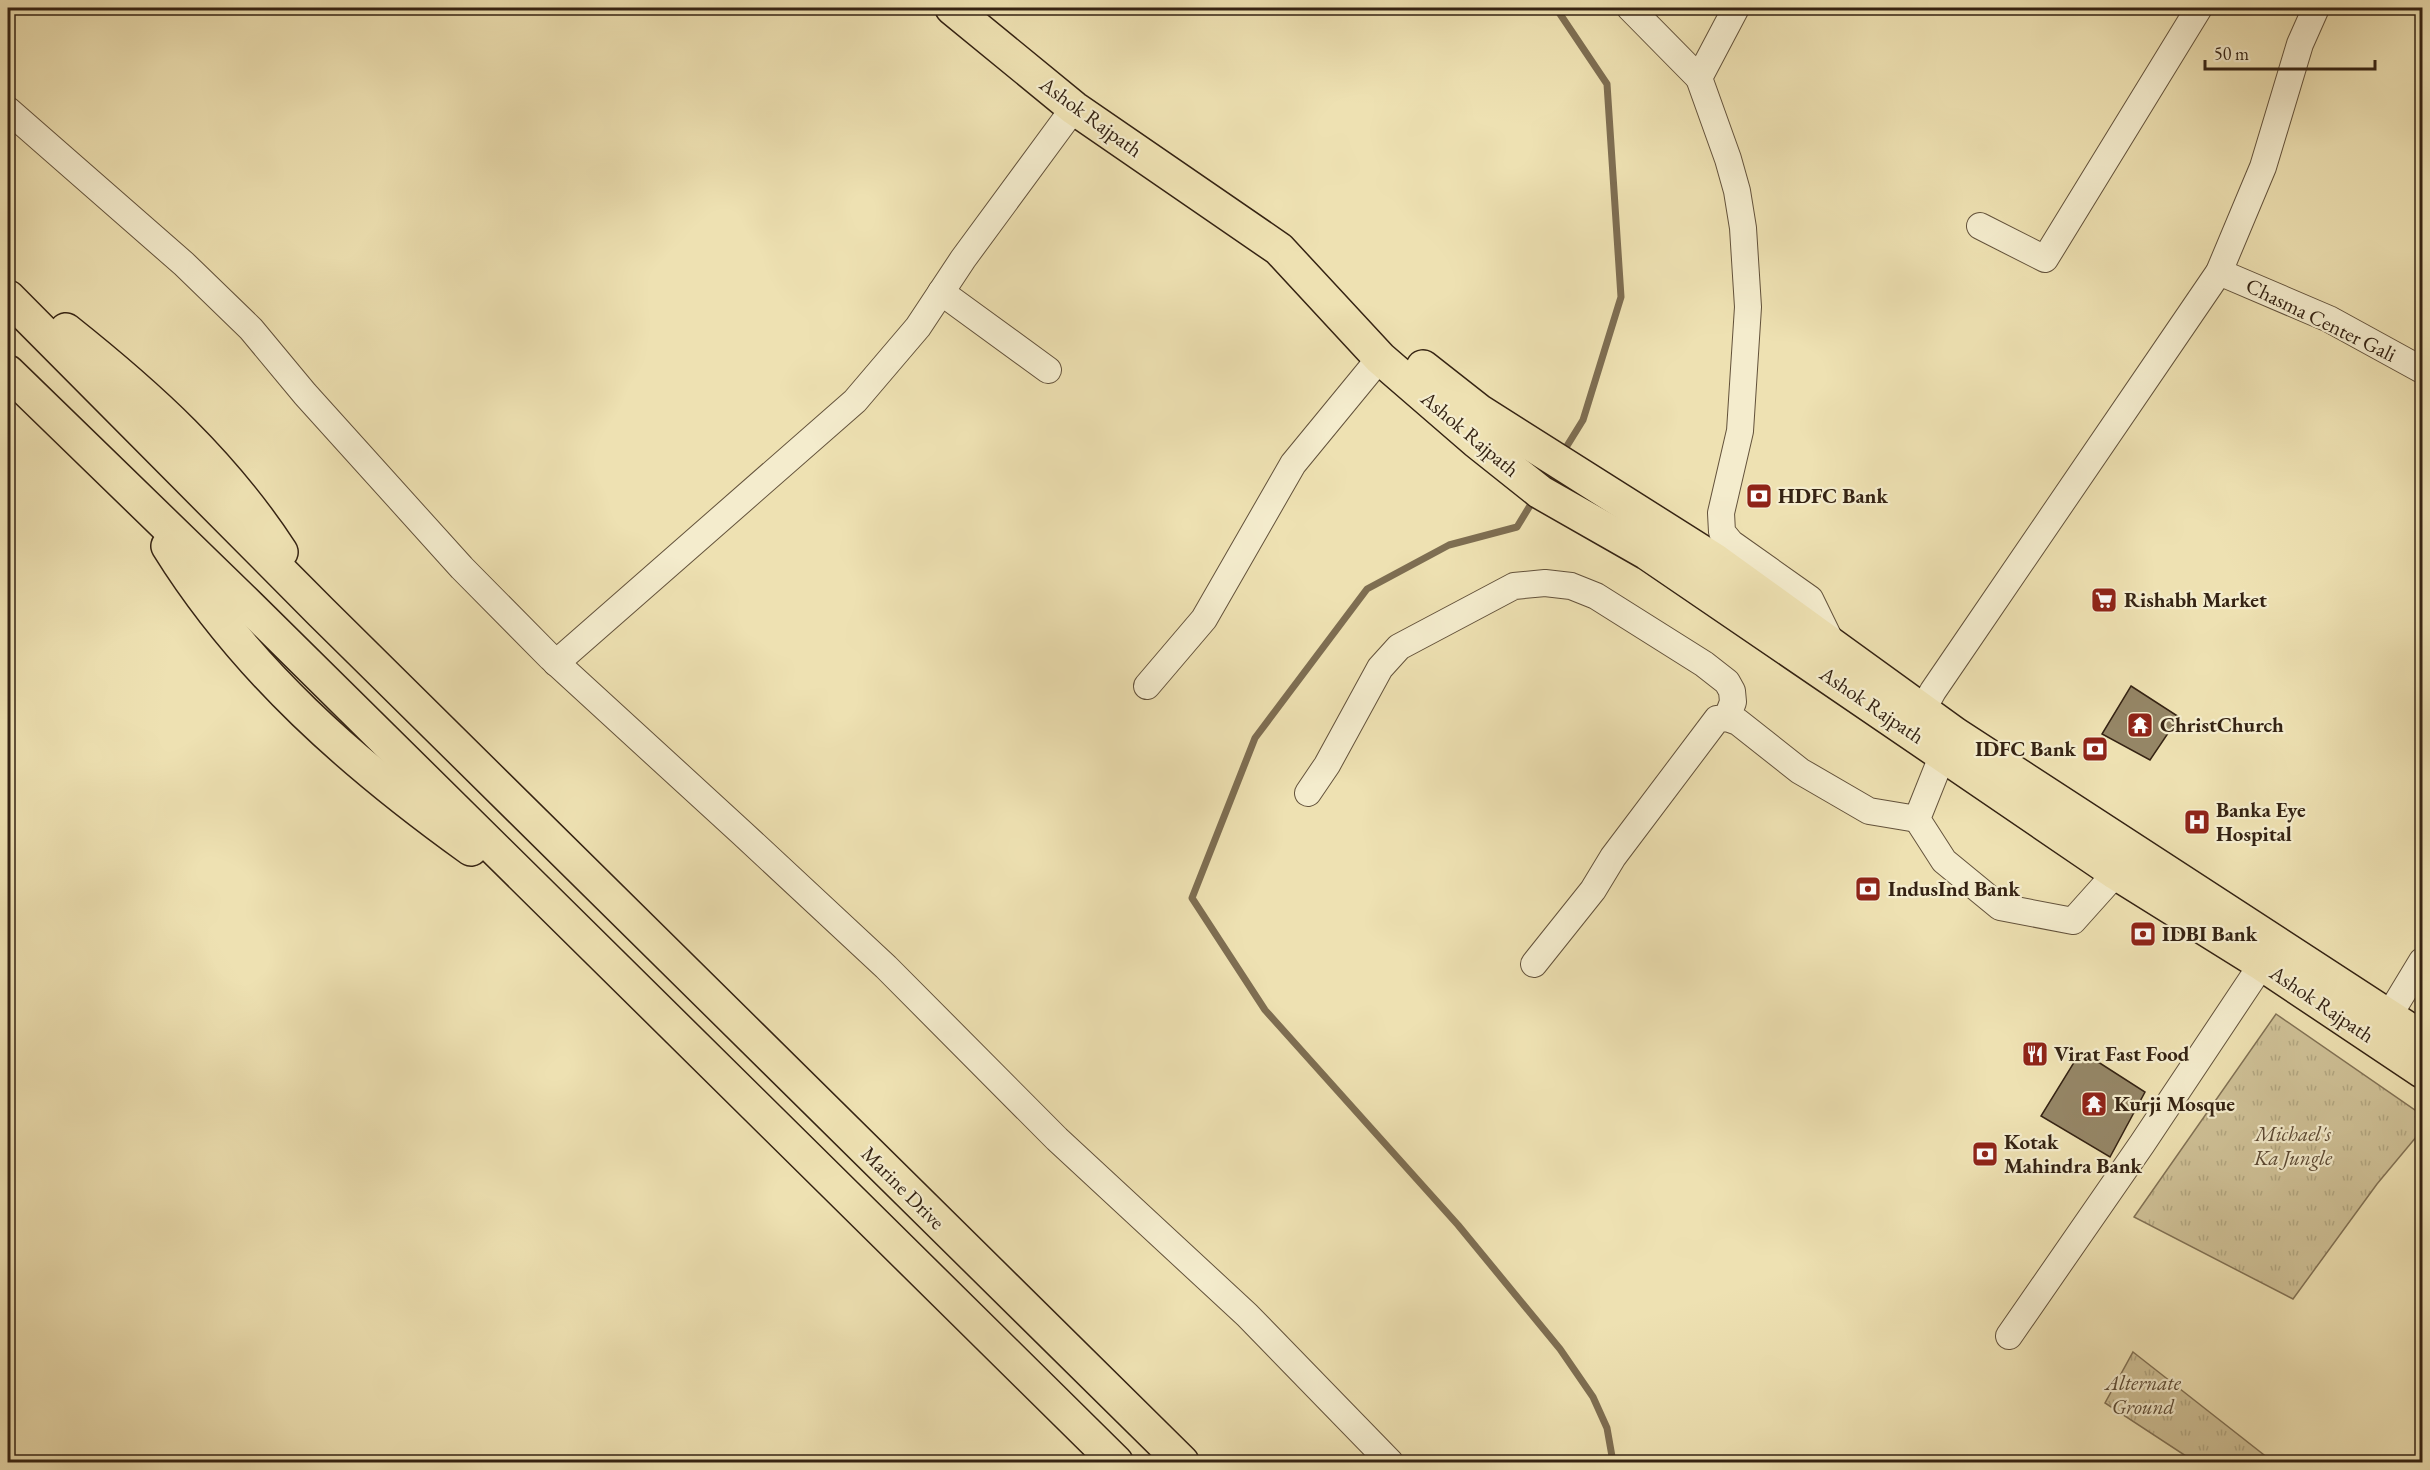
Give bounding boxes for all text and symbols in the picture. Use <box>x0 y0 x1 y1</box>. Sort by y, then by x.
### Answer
scale bar <box>2205 33 2374 71</box>
text: 50 m <box>2214 42 2249 65</box>
street label: Ashok Rajpath <box>1034 70 1148 163</box>
street label: Chasma Center Gali <box>2242 271 2401 368</box>
street label: Ashok Rajpath <box>1415 384 1525 483</box>
bank icon: HDFC Bank <box>1744 481 1774 511</box>
place label: HDFC Bank <box>1778 482 1888 509</box>
supermarket icon: Rishabh Market <box>2089 585 2119 615</box>
place label: Rishabh Market <box>2124 586 2267 613</box>
street label: Ashok Rajpath <box>1814 659 1930 750</box>
temple icon: ChristChurch <box>2125 710 2155 740</box>
place label: ChristChurch <box>2160 711 2284 738</box>
bank icon: IDFC Bank <box>2080 734 2110 764</box>
place label: IDFC Bank <box>1975 735 2077 762</box>
place label: Banka Eye Hospital <box>2216 796 2306 847</box>
hospital icon: Banka Eye Hospital <box>2182 807 2212 837</box>
bank icon: IndusInd Bank <box>1853 874 1883 904</box>
place label: IndusInd Bank <box>1888 875 2020 902</box>
bank icon: IDBI Bank <box>2128 919 2158 949</box>
place label: IDBI Bank <box>2162 920 2258 947</box>
street label: Ashok Rajpath <box>2264 958 2380 1049</box>
restaurant icon: Virat Fast Food <box>2020 1039 2050 1069</box>
place label: Virat Fast Food <box>2054 1040 2190 1067</box>
temple icon: Kurji Mosque <box>2079 1089 2109 1119</box>
place label: Kurji Mosque <box>2114 1090 2235 1117</box>
park label: Michael's Ka Jungle <box>2253 1120 2333 1171</box>
place label: Kotak Mahindra Bank <box>2004 1128 2143 1179</box>
bank icon: Kotak Mahindra Bank <box>1970 1139 2000 1169</box>
street label: Marine Drive <box>856 1140 951 1235</box>
park label: Alternate Ground <box>2103 1369 2182 1420</box>

